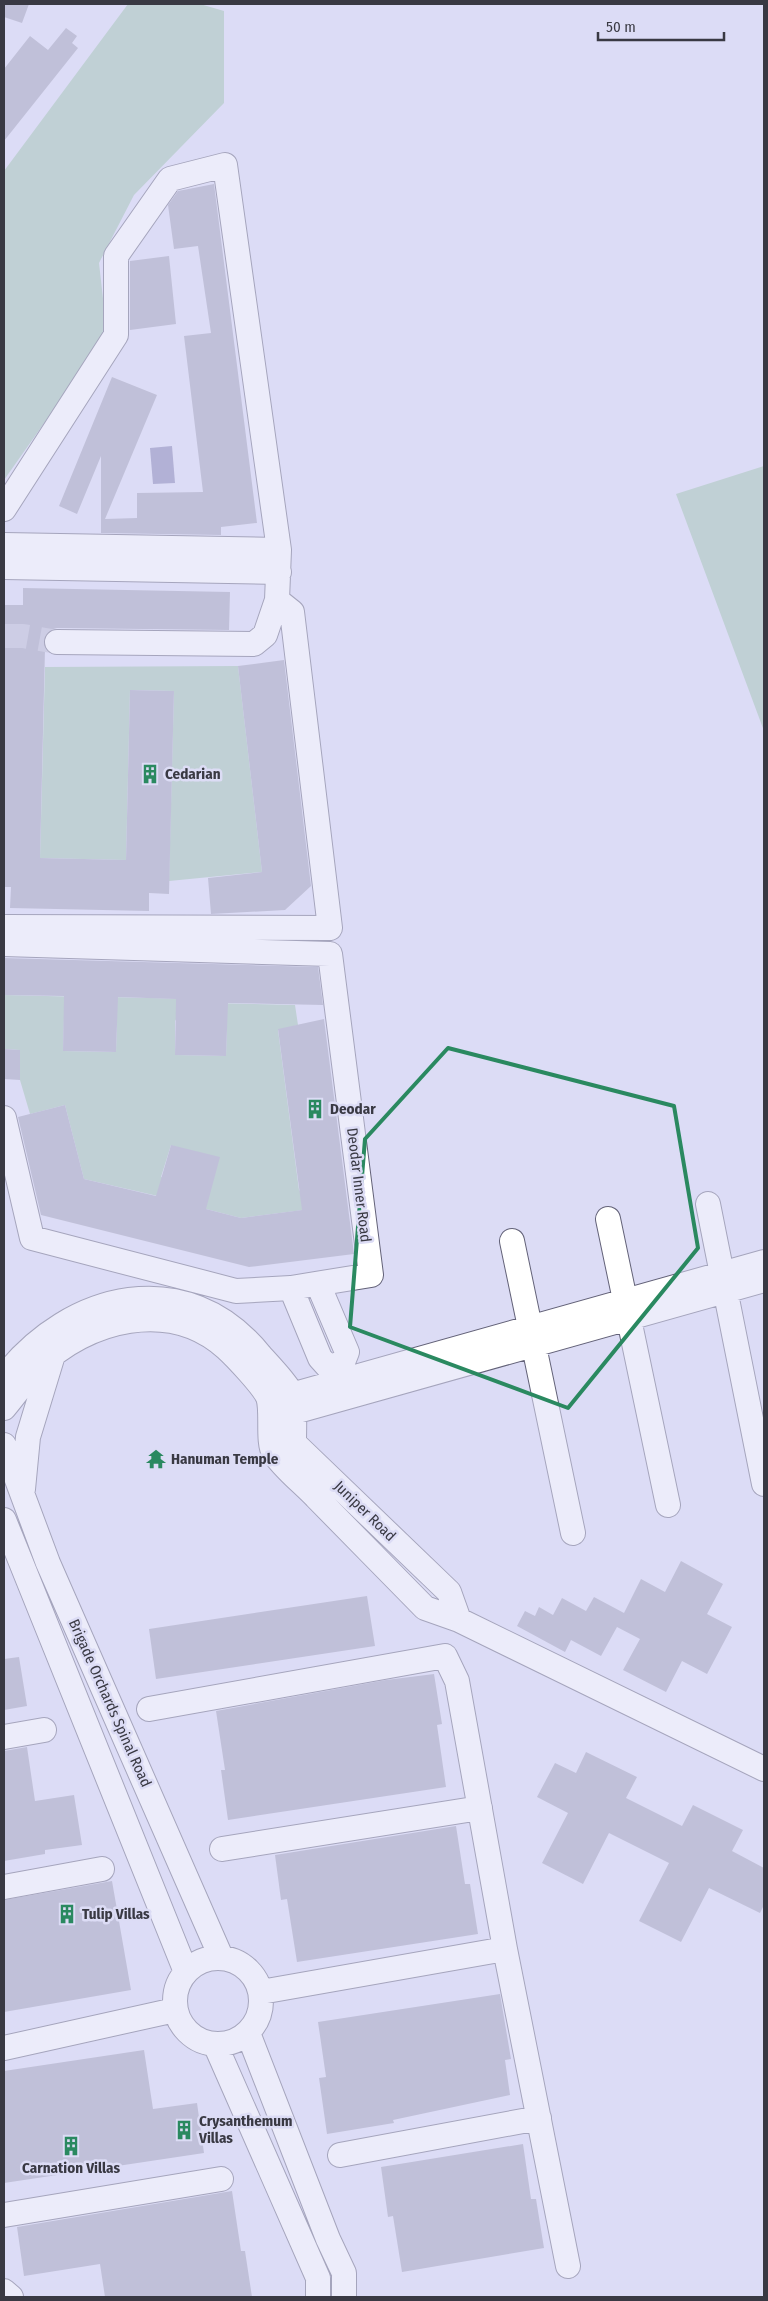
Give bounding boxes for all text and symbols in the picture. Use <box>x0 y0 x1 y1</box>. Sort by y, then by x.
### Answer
scale bar <box>598 10 724 42</box>
text: 50 m <box>606 18 636 36</box>
building icon: Cedarian <box>139 763 161 785</box>
place label: Cedarian <box>165 765 221 783</box>
building icon: Deodar <box>304 1098 326 1120</box>
place label: Deodar <box>330 1100 376 1118</box>
street label: Deodar Inner Road <box>343 1127 375 1243</box>
temple icon: Hanuman Temple <box>145 1448 167 1470</box>
place label: Hanuman Temple <box>171 1450 279 1468</box>
street label: Juniper Road <box>330 1477 400 1545</box>
street label: Brigade Orchards Spinal Road <box>65 1616 155 1790</box>
building icon: Tulip Villas <box>56 1903 78 1925</box>
place label: Tulip Villas <box>82 1905 150 1923</box>
place label: Crysanthemum Villas <box>198 2112 292 2147</box>
building icon: Crysanthemum Villas <box>173 2119 195 2141</box>
building icon: Carnation Villas <box>60 2135 82 2157</box>
place label: Carnation Villas <box>22 2159 120 2177</box>

